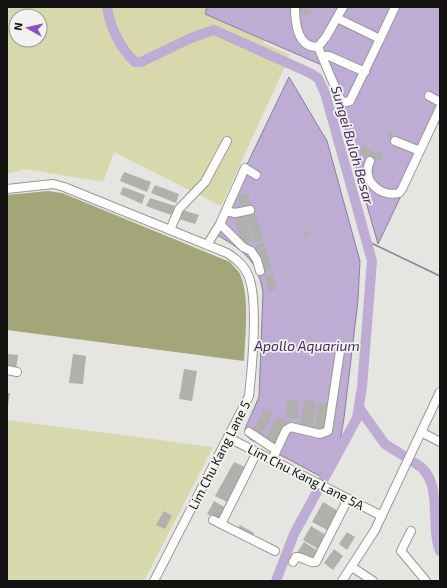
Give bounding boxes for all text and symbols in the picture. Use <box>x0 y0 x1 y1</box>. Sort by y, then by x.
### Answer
north arrow <box>8 8 48 48</box>
text: N <box>11 22 25 31</box>
water label: Sungei Buloh Besar <box>328 84 378 207</box>
water label: Apollo Aquarium <box>253 337 360 354</box>
street label: Lim Chu Kang Lane 5 <box>185 398 253 512</box>
street label: Lim Chu Kang Lane 5A <box>245 441 367 513</box>

